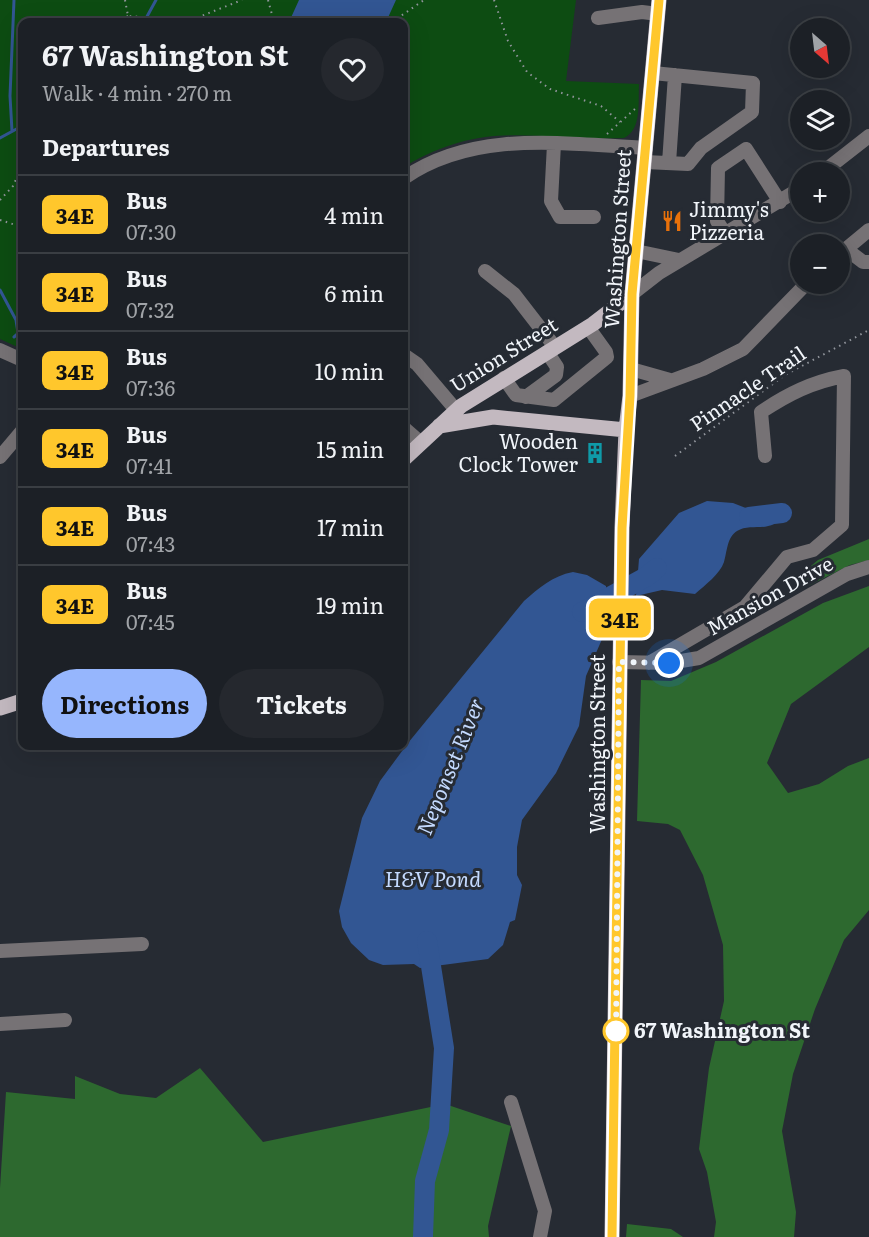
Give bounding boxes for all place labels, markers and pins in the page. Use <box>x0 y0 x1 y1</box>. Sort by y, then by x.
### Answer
place label: Jimmy's Pizzeria <box>689 193 769 246</box>
restaurant icon: Jimmy's Pizzeria <box>660 209 684 233</box>
place label: Wooden Clock Tower <box>459 425 579 478</box>
building icon: Wooden Clock Tower <box>583 441 607 465</box>
place label: 67 Washington St <box>634 1014 810 1044</box>
marker: 67 Washington St <box>603 1018 629 1044</box>

